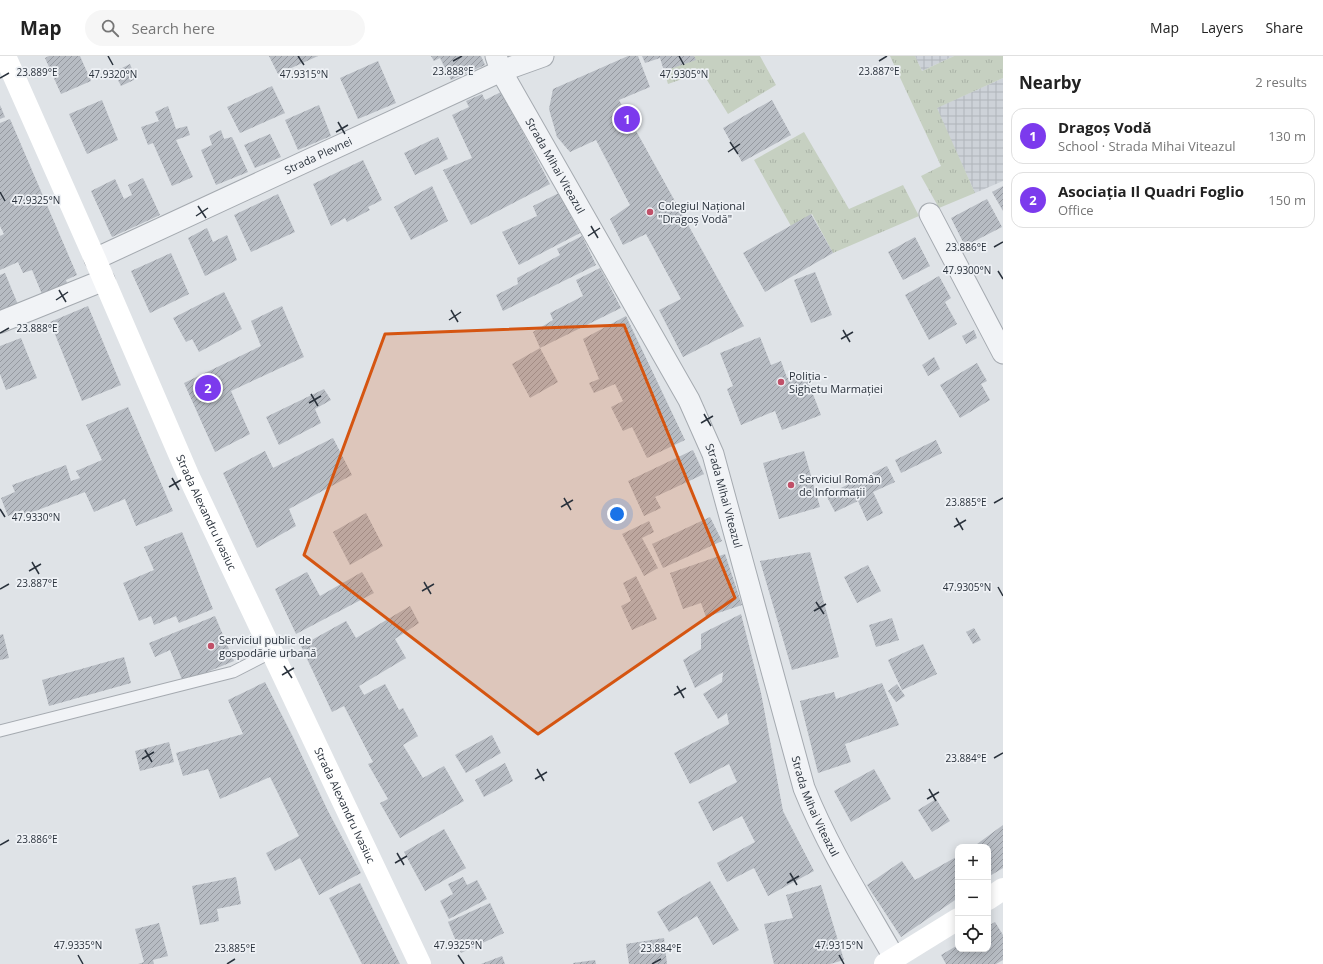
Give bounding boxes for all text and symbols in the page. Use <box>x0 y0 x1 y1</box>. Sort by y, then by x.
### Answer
search box <box>85 10 365 46</box>
text: Map <box>20 15 61 41</box>
icon: search <box>99 17 121 39</box>
text: Search here <box>131 18 215 38</box>
text: Map <box>1150 18 1179 37</box>
text: Layers <box>1201 18 1243 37</box>
text: Share <box>1265 18 1303 37</box>
text: 23.888°E <box>432 64 474 78</box>
text: 23.887°E <box>858 64 900 78</box>
text: 23.889°E <box>16 65 58 79</box>
text: 47.9320°N <box>89 67 137 81</box>
text: 47.9315°N <box>280 67 328 81</box>
text: 47.9305°N <box>660 67 708 81</box>
text: Nearby <box>1019 71 1081 94</box>
text: 2 results <box>1255 73 1307 91</box>
pin: 1 <box>614 104 640 134</box>
street label: Strada Mihai Viteazul <box>522 115 589 216</box>
text: Dragoș Vodă <box>1058 117 1152 137</box>
text: 1 <box>1029 127 1037 145</box>
text: 130 m <box>1268 127 1306 145</box>
street label: Strada Plevnei <box>282 133 354 177</box>
text: School · Strada Mihai Viteazul <box>1058 137 1236 155</box>
text: Asociația Il Quadri Foglio <box>1058 181 1244 201</box>
text: 2 <box>1029 191 1037 209</box>
text: 150 m <box>1268 191 1306 209</box>
text: 47.9325°N <box>12 193 60 207</box>
place label: Colegiul Național "Dragoș Vodă" <box>658 198 745 226</box>
text: Office <box>1058 201 1094 219</box>
marker: Colegiul Național "Dragoș Vodă" <box>645 207 655 217</box>
text: 23.886°E <box>945 240 987 254</box>
text: 47.9300°N <box>943 263 991 277</box>
text: 23.888°E <box>16 321 58 335</box>
place label: Poliția - Sighetu Marmației <box>789 368 883 396</box>
pin: 2 <box>195 373 221 403</box>
marker: Poliția - Sighetu Marmației <box>776 377 786 387</box>
street label: Strada Mihai Viteazul <box>702 441 746 549</box>
street label: Strada Alexandru Ivasiuc <box>173 452 240 573</box>
place label: Serviciul Român de Informații <box>799 471 881 499</box>
marker: Serviciul Român de Informații <box>786 480 796 490</box>
text: 23.885°E <box>945 495 987 509</box>
your location <box>607 504 627 524</box>
text: 47.9330°N <box>12 510 60 524</box>
text: 23.887°E <box>16 576 58 590</box>
text: 47.9305°N <box>943 580 991 594</box>
place label: Serviciul public de gospodărie urbană <box>219 632 316 660</box>
marker: Serviciul public de gospodărie urbană <box>206 641 216 651</box>
street label: Strada Alexandru Ivasiuc <box>311 745 379 866</box>
text: 23.884°E <box>945 751 987 765</box>
street label: Strada Mihai Viteazul <box>789 754 843 859</box>
text: 23.886°E <box>16 832 58 846</box>
map controls <box>955 844 991 952</box>
button: + <box>955 844 991 880</box>
button: − <box>955 880 991 916</box>
button: locate <box>955 916 991 952</box>
text: 47.9335°N <box>54 938 102 952</box>
text: 47.9325°N <box>434 938 482 952</box>
text: 47.9315°N <box>815 938 863 952</box>
text: 23.885°E <box>214 941 256 955</box>
text: 23.884°E <box>640 941 682 955</box>

